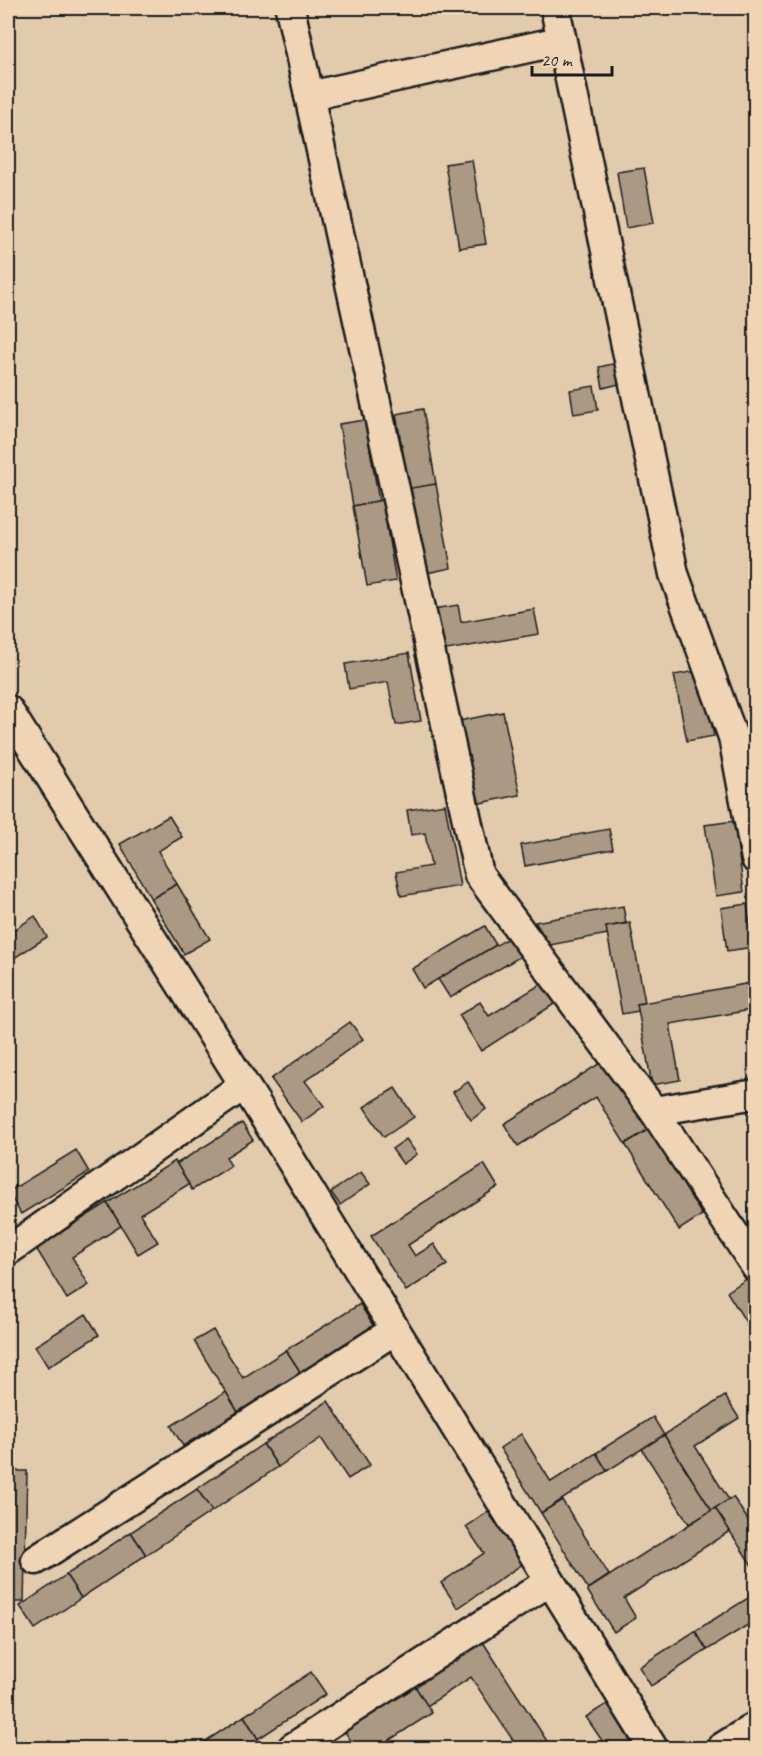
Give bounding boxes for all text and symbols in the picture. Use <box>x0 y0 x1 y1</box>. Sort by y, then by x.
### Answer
scale bar <box>532 39 612 77</box>
text: 20 m <box>541 49 574 71</box>

